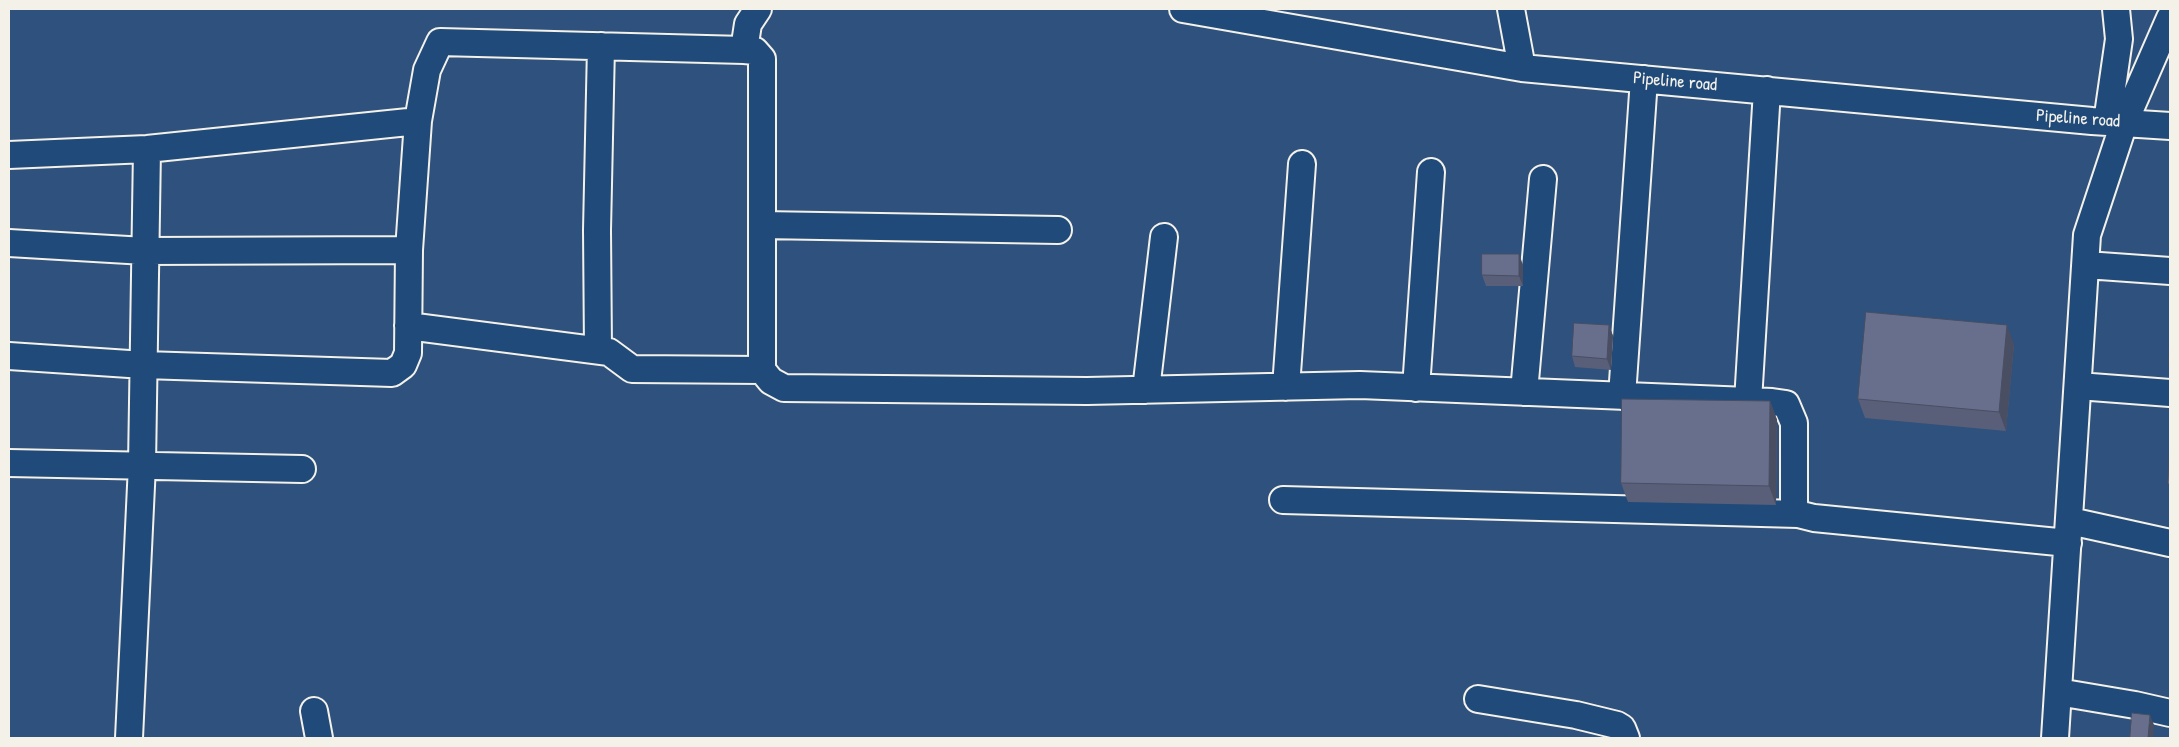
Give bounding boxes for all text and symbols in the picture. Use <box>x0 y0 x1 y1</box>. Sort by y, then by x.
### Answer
street label: Pipeline road <box>1632 68 1718 96</box>
street label: Pipeline road <box>2035 105 2121 133</box>

